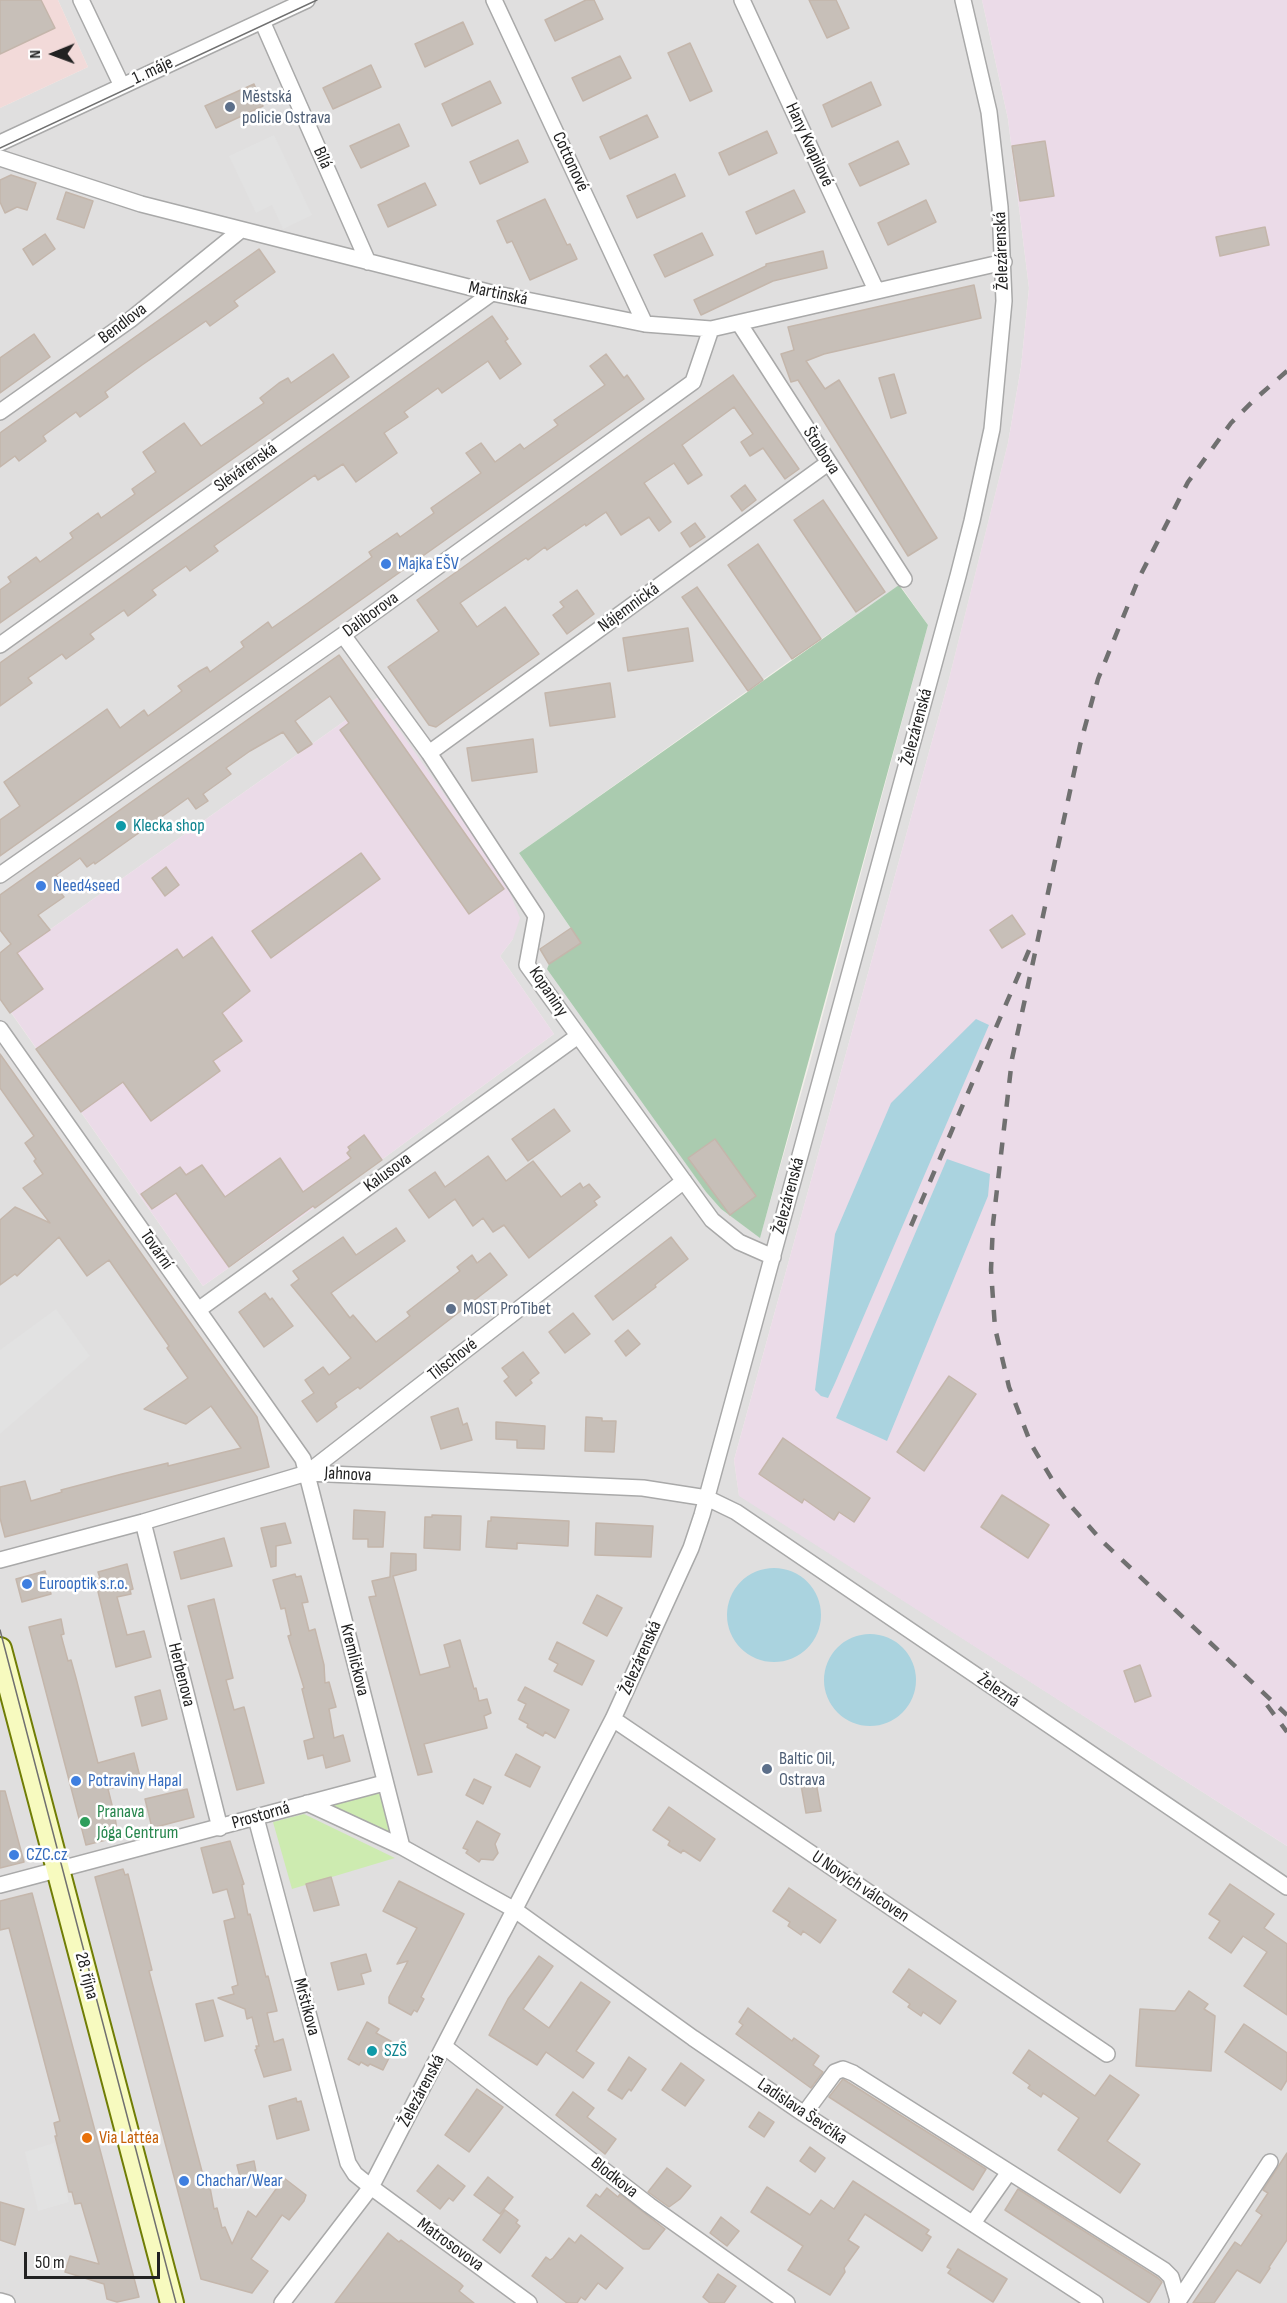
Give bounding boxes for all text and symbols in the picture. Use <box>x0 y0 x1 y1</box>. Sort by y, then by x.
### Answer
north arrow <box>24 24 84 84</box>
text: N <box>26 50 45 59</box>
street label: 1. máje <box>129 52 177 90</box>
place label: Městská policie Ostrava <box>242 86 331 128</box>
street label: Hany Kvapilové <box>780 99 838 191</box>
marker: Městská policie Ostrava <box>223 100 237 114</box>
street label: Cottonové <box>547 129 593 195</box>
street label: Bílá <box>308 144 336 172</box>
street label: Železárenská <box>990 211 1014 291</box>
street label: Martinská <box>467 277 529 311</box>
street label: Bendlova <box>95 299 151 349</box>
street label: Štolbova <box>798 423 844 479</box>
street label: Slévárenská <box>210 439 282 497</box>
place label: Majka EŠV <box>398 553 459 575</box>
marker: Majka EŠV <box>379 557 393 571</box>
street label: Nájemnická <box>594 579 664 637</box>
street label: Daliborova <box>339 588 403 642</box>
street label: Železárenská <box>896 686 938 768</box>
place label: Klecka shop <box>133 815 205 837</box>
marker: Klecka shop <box>114 819 128 833</box>
place label: Need4seed <box>53 875 120 897</box>
marker: Need4seed <box>34 879 48 893</box>
street label: Kopaniny <box>524 963 572 1021</box>
street label: Kalusova <box>360 1149 416 1197</box>
street label: Železárenská <box>768 1155 810 1237</box>
street label: Tovární <box>135 1226 177 1274</box>
place label: MOST ProTibet <box>463 1298 551 1320</box>
marker: MOST ProTibet <box>444 1302 458 1316</box>
street label: Tilschové <box>424 1334 482 1386</box>
street label: Jahnova <box>324 1463 372 1487</box>
place label: Eurooptik s.r.o. <box>39 1573 128 1595</box>
marker: Eurooptik s.r.o. <box>20 1577 34 1591</box>
street label: Železárenská <box>615 1618 667 1698</box>
street label: Kremličkova <box>335 1622 373 1698</box>
street label: Herbenova <box>163 1641 199 1709</box>
street label: Železná <box>973 1669 1023 1713</box>
place label: Baltic Oil, Ostrava <box>779 1748 835 1790</box>
marker: Baltic Oil, Ostrava <box>760 1762 774 1776</box>
place label: Potraviny Hapal <box>88 1770 182 1792</box>
marker: Potraviny Hapal <box>69 1774 83 1788</box>
street label: Prostorná <box>230 1797 292 1835</box>
place label: Pranava Jóga Centrum <box>97 1801 178 1844</box>
marker: Pranava Jóga Centrum <box>78 1815 92 1829</box>
place label: CZC.cz <box>26 1844 67 1866</box>
street label: U Nových válcoven <box>807 1846 913 1928</box>
marker: CZC.cz <box>7 1848 21 1862</box>
street label: 28. října <box>69 1950 103 2002</box>
street label: Mrštíkova <box>288 1976 324 2038</box>
place label: SZŠ <box>384 2040 407 2062</box>
marker: SZŠ <box>365 2044 379 2058</box>
street label: Železárenská <box>394 2051 450 2131</box>
street label: Ladislava Ševčíka <box>753 2074 851 2150</box>
place label: Via Lattéa <box>99 2127 159 2149</box>
marker: Via Lattéa <box>80 2131 94 2145</box>
street label: Blodkova <box>586 2153 642 2203</box>
place label: Chachar/Wear <box>196 2170 283 2192</box>
marker: Chachar/Wear <box>177 2174 191 2188</box>
street label: Matrosovova <box>412 2214 488 2276</box>
scale bar <box>27 2240 164 2278</box>
text: 50 m <box>35 2252 65 2273</box>

